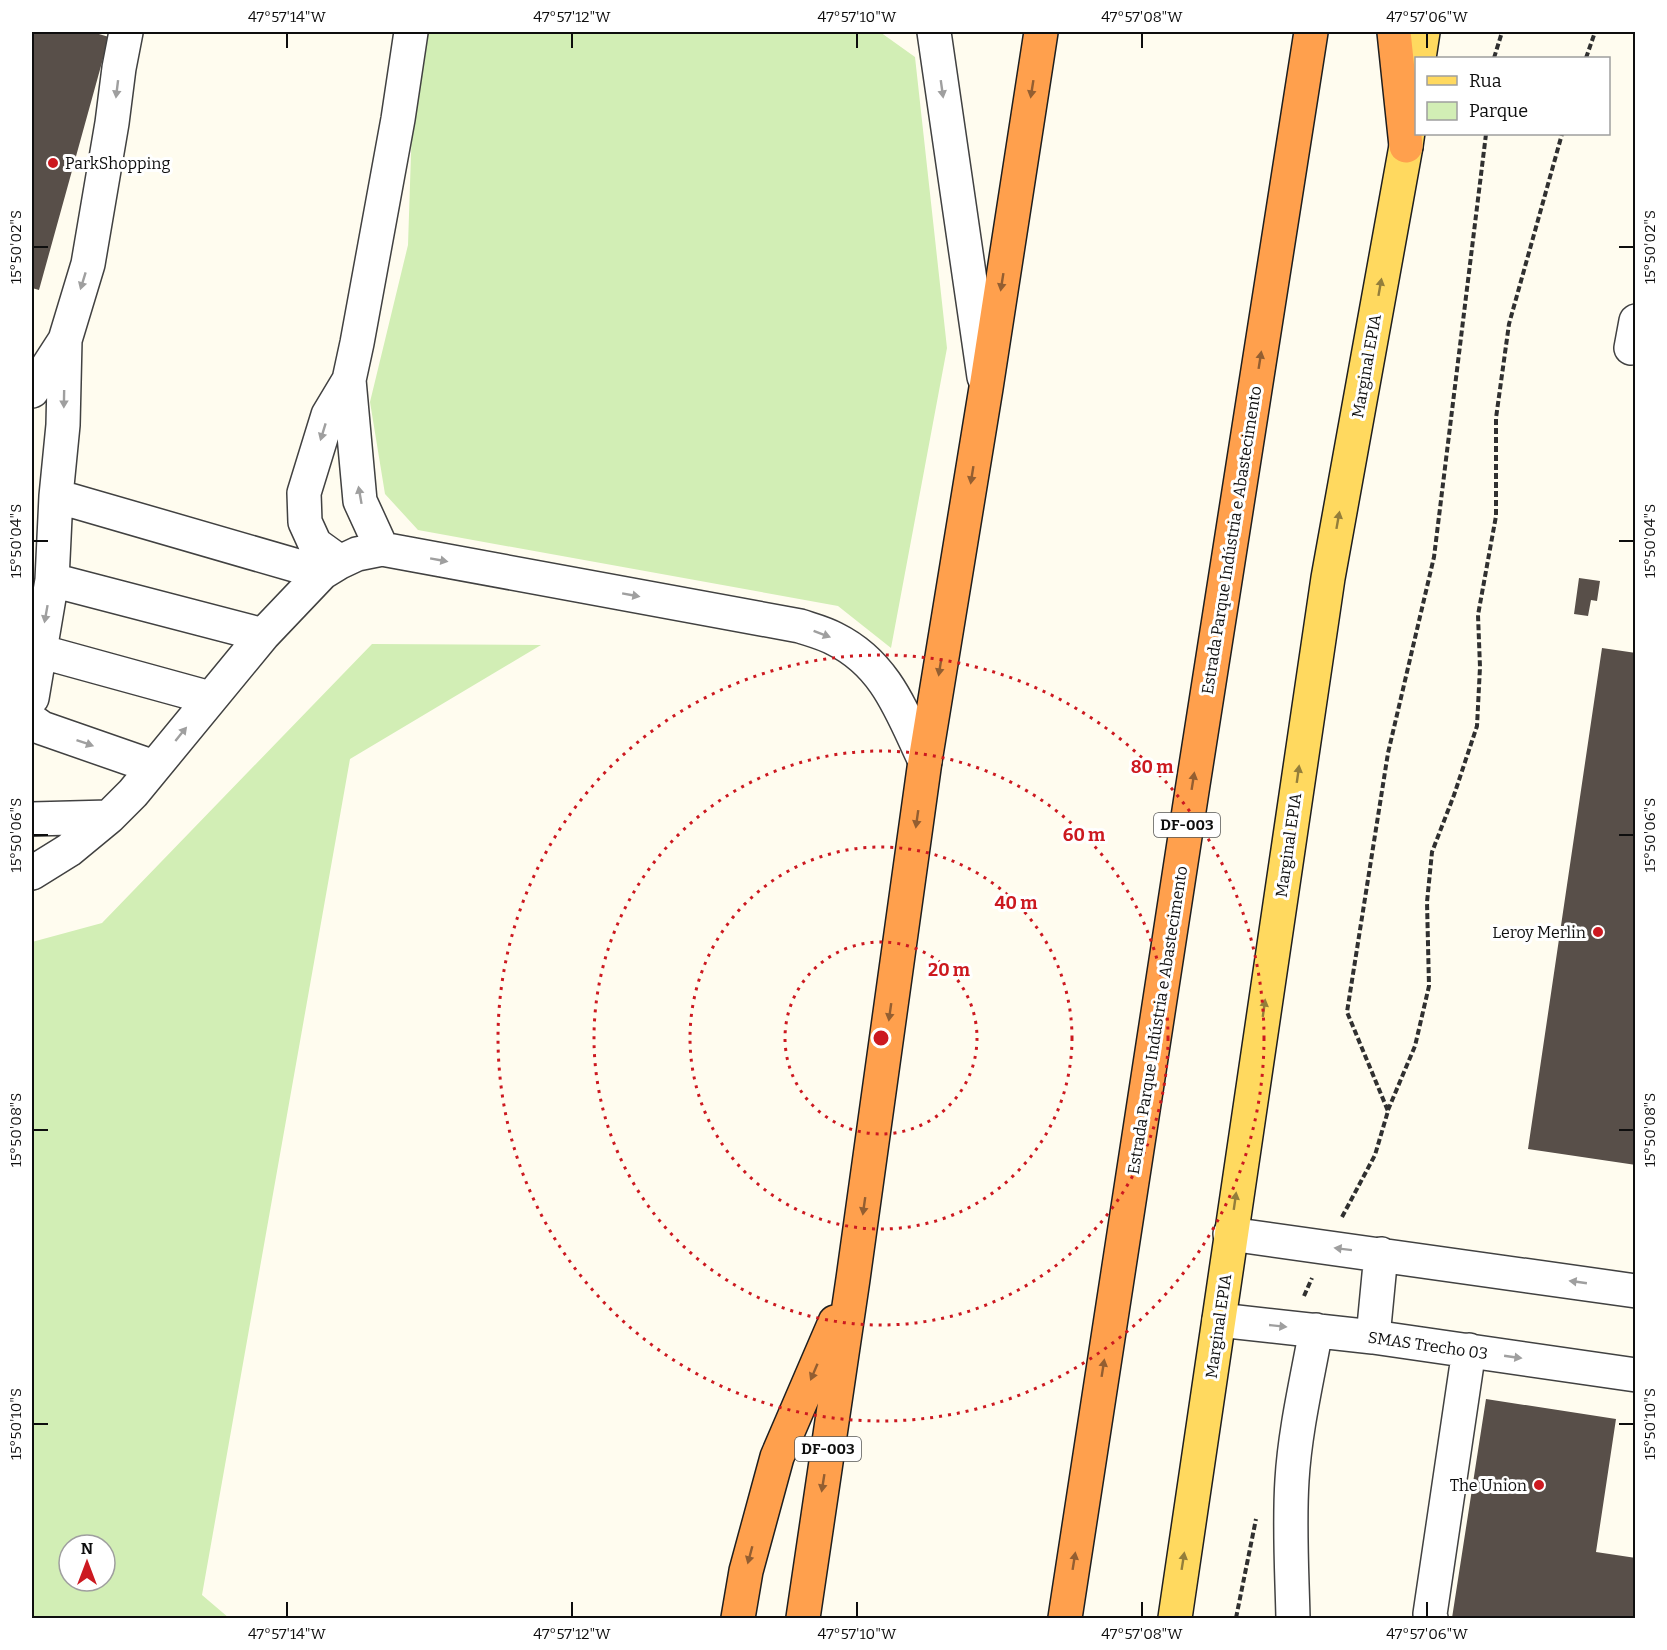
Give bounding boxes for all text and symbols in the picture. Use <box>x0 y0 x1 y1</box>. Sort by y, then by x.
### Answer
text: 47°57'14"W <box>248 8 327 26</box>
text: 47°57'12"W <box>533 8 611 26</box>
text: 47°57'10"W <box>818 8 897 26</box>
text: 47°57'08"W <box>1101 8 1183 26</box>
text: 47°57'06"W <box>1386 8 1468 26</box>
legend <box>1415 57 1610 135</box>
text: Rua <box>1469 70 1502 92</box>
one-way arrow <box>112 80 121 99</box>
one-way arrow <box>938 80 947 99</box>
one-way arrow <box>1027 80 1036 99</box>
text: Parque <box>1469 100 1528 122</box>
place label: ParkShopping <box>65 154 170 173</box>
marker: ParkShopping <box>46 156 60 170</box>
text: 15°50'02"S <box>7 210 25 284</box>
text: 15°50'02"S <box>1641 210 1659 284</box>
one-way arrow <box>78 272 87 290</box>
one-way arrow <box>998 273 1007 292</box>
one-way arrow <box>1376 277 1385 296</box>
street label: Marginal EPIA <box>1348 312 1385 420</box>
one-way arrow <box>1255 350 1264 369</box>
street label: Estrada Parque Indústria e Abastecimento <box>1198 384 1265 696</box>
one-way arrow <box>59 389 68 408</box>
one-way arrow <box>318 423 327 441</box>
one-way arrow <box>967 465 976 484</box>
one-way arrow <box>355 486 364 505</box>
text: 15°50'04"S <box>7 504 25 578</box>
text: 15°50'04"S <box>1641 504 1659 578</box>
one-way arrow <box>1334 510 1343 529</box>
one-way arrow <box>430 556 449 565</box>
one-way arrow <box>622 591 641 600</box>
one-way arrow <box>41 604 50 623</box>
one-way arrow <box>813 630 831 639</box>
one-way arrow <box>936 658 945 677</box>
one-way arrow <box>174 727 186 742</box>
one-way arrow <box>76 739 94 749</box>
text: 80 m <box>1131 756 1173 778</box>
one-way arrow <box>1294 764 1303 783</box>
one-way arrow <box>1189 771 1198 790</box>
street label: Marginal EPIA <box>1272 791 1305 899</box>
text: 15°50'06"S <box>7 798 25 872</box>
text: 15°50'06"S <box>1641 798 1659 872</box>
one-way arrow <box>913 810 922 829</box>
road number: DF-003 <box>1154 813 1220 837</box>
text: 60 m <box>1063 824 1105 846</box>
street label: Estrada Parque Indústria e Abastecimento <box>1124 864 1191 1176</box>
text: 40 m <box>995 892 1037 914</box>
place label: Leroy Merlin <box>1492 923 1586 942</box>
marker: Leroy Merlin <box>1591 925 1605 939</box>
text: 20 m <box>928 959 970 981</box>
one-way arrow <box>1259 999 1268 1018</box>
one-way arrow <box>886 1003 895 1022</box>
centre of rings <box>871 1028 891 1048</box>
text: 15°50'08"S <box>7 1093 25 1167</box>
text: 15°50'08"S <box>1641 1093 1659 1167</box>
one-way arrow <box>1231 1192 1240 1211</box>
one-way arrow <box>859 1196 868 1215</box>
one-way arrow <box>1333 1245 1352 1254</box>
street label: Marginal EPIA <box>1202 1272 1235 1380</box>
one-way arrow <box>1568 1278 1587 1287</box>
one-way arrow <box>1268 1321 1287 1331</box>
street label: SMAS Trecho 03 <box>1367 1328 1489 1363</box>
one-way arrow <box>1503 1352 1522 1361</box>
one-way arrow <box>1099 1358 1108 1377</box>
one-way arrow <box>809 1363 819 1381</box>
text: 15°50'10"S <box>7 1388 25 1460</box>
text: 15°50'10"S <box>1641 1388 1659 1460</box>
road number: DF-003 <box>795 1437 861 1461</box>
one-way arrow <box>818 1473 827 1492</box>
place label: The Union <box>1450 1476 1527 1495</box>
marker: The Union <box>1532 1478 1546 1492</box>
north arrow <box>57 1533 117 1593</box>
text: N <box>81 1539 93 1558</box>
one-way arrow <box>745 1547 754 1565</box>
one-way arrow <box>1070 1551 1079 1570</box>
one-way arrow <box>1179 1551 1188 1570</box>
text: 47°57'14"W <box>248 1625 327 1643</box>
text: 47°57'12"W <box>533 1625 611 1643</box>
text: 47°57'10"W <box>818 1625 897 1643</box>
text: 47°57'08"W <box>1101 1625 1183 1643</box>
text: 47°57'06"W <box>1386 1625 1468 1643</box>

